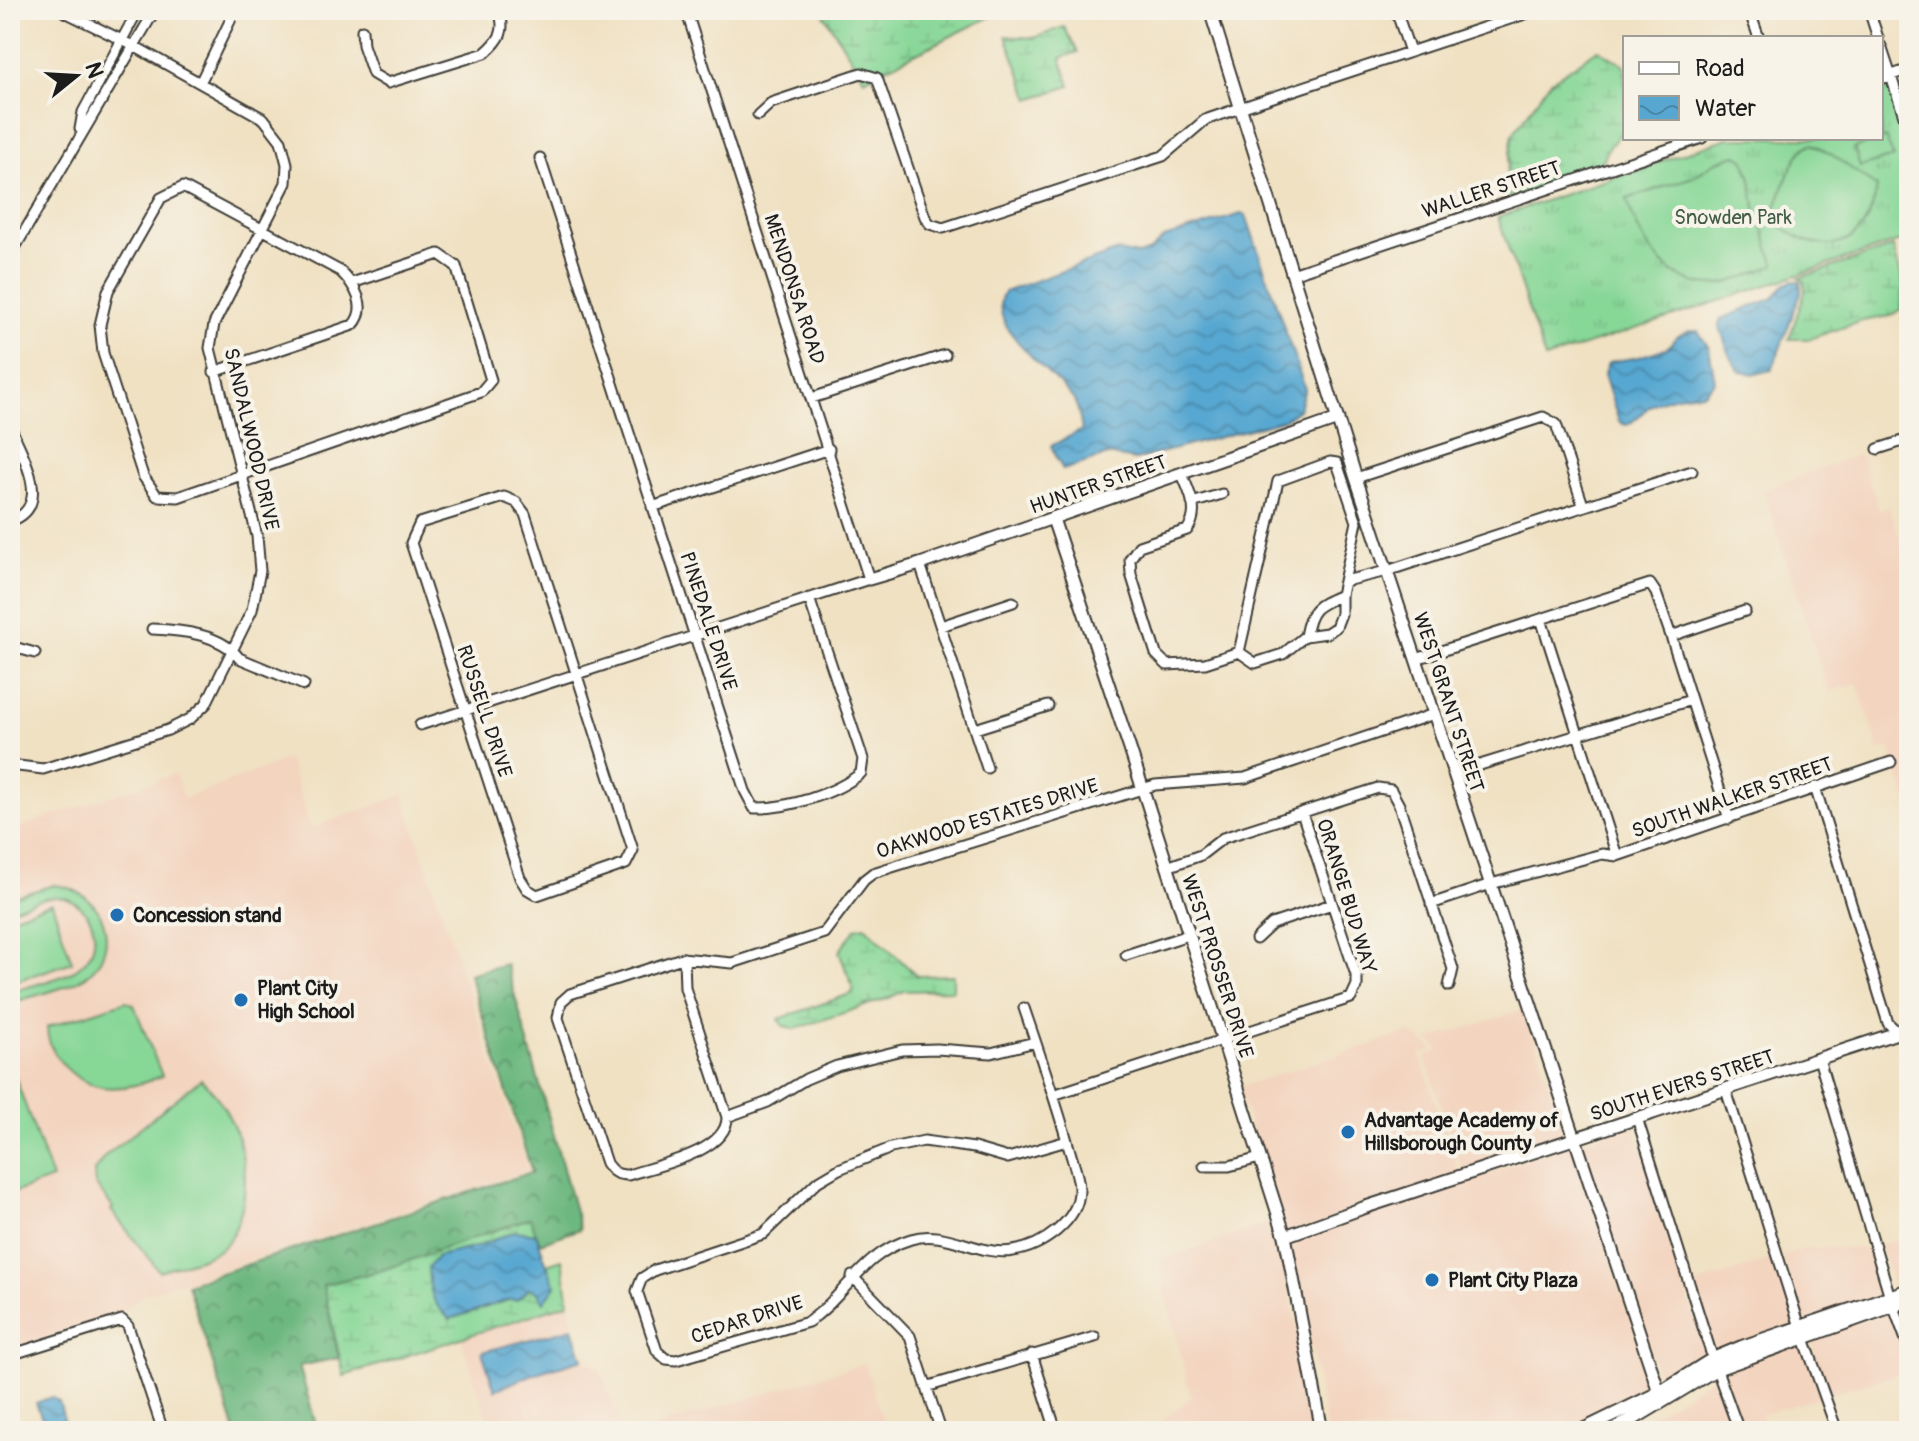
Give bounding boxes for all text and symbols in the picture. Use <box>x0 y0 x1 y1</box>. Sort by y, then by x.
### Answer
north arrow <box>36 36 116 116</box>
legend <box>1623 36 1883 140</box>
text: Road <box>1695 54 1745 83</box>
text: N <box>78 59 110 82</box>
text: Water <box>1695 94 1756 123</box>
street label: WALLER STREET <box>1419 155 1563 224</box>
park label: Snowden Park <box>1674 205 1792 230</box>
street label: MENDONSA ROAD <box>758 211 831 367</box>
street label: SANDALWOOD DRIVE <box>218 345 285 533</box>
street label: HUNTER STREET <box>1026 449 1170 520</box>
street label: PINEDALE DRIVE <box>674 549 743 694</box>
street label: WEST GRANT STREET <box>1408 609 1489 795</box>
street label: RUSSELL DRIVE <box>451 642 518 780</box>
street label: SOUTH WALKER STREET <box>1629 751 1836 844</box>
street label: OAKWOOD ESTATES DRIVE <box>873 773 1101 864</box>
street label: ORANGE BUD WAY <box>1311 816 1382 977</box>
street label: WEST PROSSER DRIVE <box>1176 871 1259 1061</box>
place label: Concession stand <box>133 903 282 928</box>
marker: Concession stand <box>108 906 126 924</box>
place label: Plant City High School <box>257 976 355 1024</box>
marker: Plant City High School <box>232 991 250 1009</box>
street label: SOUTH EVERS STREET <box>1587 1044 1777 1127</box>
place label: Advantage Academy of Hillsborough County <box>1364 1108 1560 1156</box>
marker: Advantage Academy of Hillsborough County <box>1339 1123 1357 1141</box>
place label: Plant City Plaza <box>1448 1268 1578 1293</box>
marker: Plant City Plaza <box>1423 1271 1441 1289</box>
street label: CEDAR DRIVE <box>688 1290 806 1349</box>

